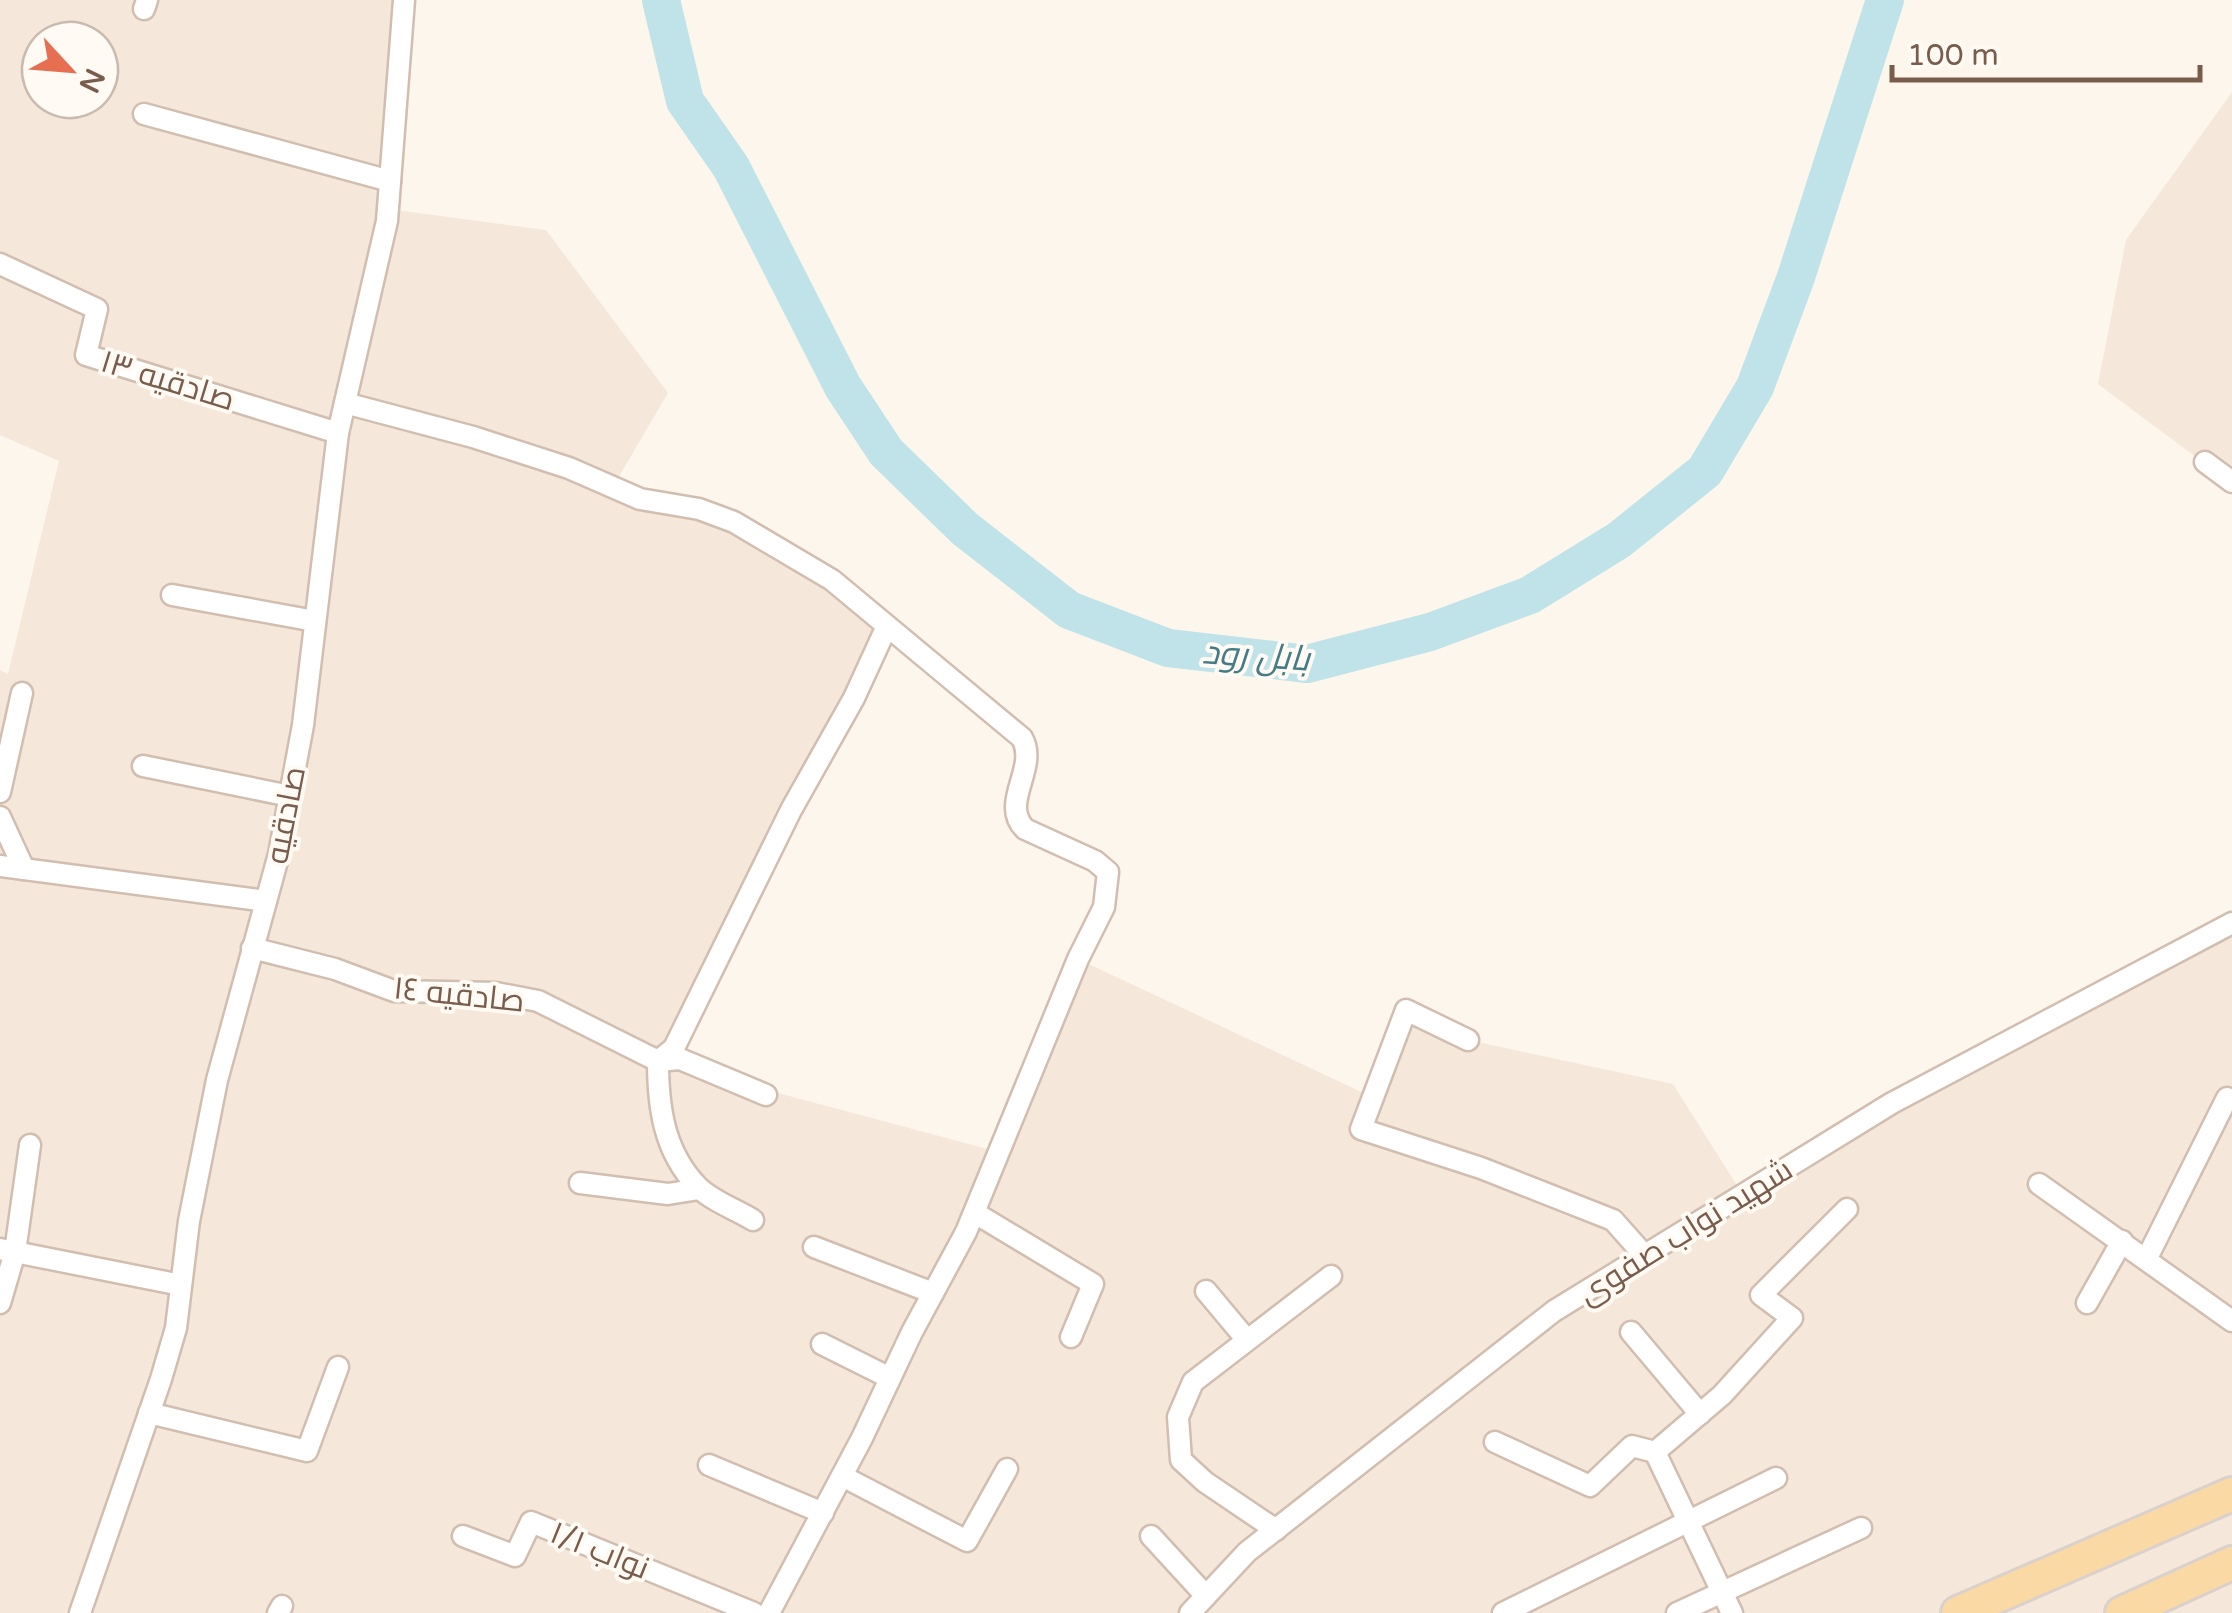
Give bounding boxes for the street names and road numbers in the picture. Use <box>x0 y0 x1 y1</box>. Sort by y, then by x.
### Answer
street label: صادقیه ۱۳ <box>96 343 239 419</box>
street label: صادقیه <box>258 763 314 867</box>
street label: صادقيه ١٤ <box>391 969 526 1021</box>
street label: شهید نواب صفوی <box>1571 1151 1800 1313</box>
street label: نواب ۱/۱ <box>545 1514 655 1588</box>

